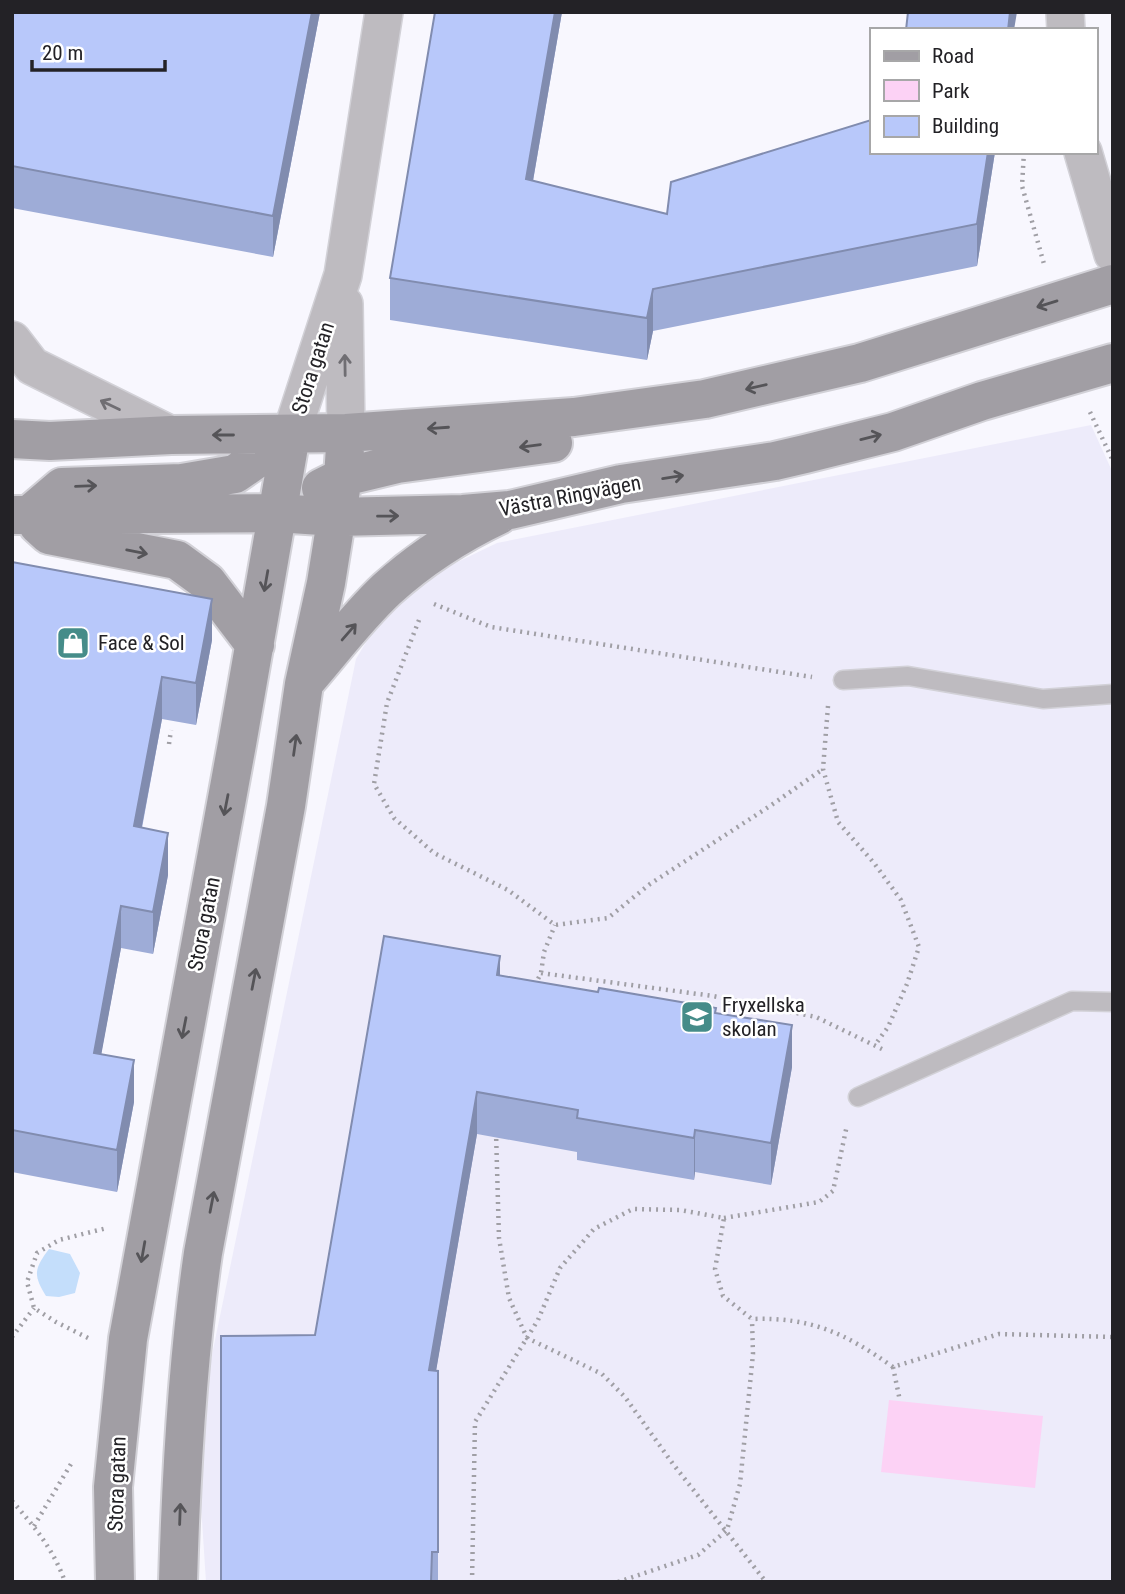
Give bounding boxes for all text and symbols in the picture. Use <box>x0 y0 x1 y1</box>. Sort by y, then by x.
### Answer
scale bar <box>32 28 164 72</box>
legend <box>870 28 1097 154</box>
text: 20 m <box>42 41 83 65</box>
text: Road <box>932 44 974 68</box>
text: Park <box>932 79 970 103</box>
text: Building <box>932 114 999 138</box>
one-way arrow <box>1037 299 1059 311</box>
street label: Stora gatan <box>287 319 339 417</box>
one-way arrow <box>338 354 352 377</box>
one-way arrow <box>745 381 768 394</box>
one-way arrow <box>100 397 121 411</box>
one-way arrow <box>427 421 450 434</box>
one-way arrow <box>211 428 234 442</box>
one-way arrow <box>859 430 882 443</box>
one-way arrow <box>520 439 542 452</box>
one-way arrow <box>661 470 684 483</box>
street label: Västra Ringvägen <box>497 471 643 521</box>
one-way arrow <box>74 479 97 493</box>
one-way arrow <box>376 509 399 523</box>
one-way arrow <box>125 546 148 560</box>
one-way arrow <box>259 569 272 592</box>
one-way arrow <box>341 623 357 641</box>
shop icon: Face & Sol <box>54 624 92 662</box>
place label: Face & Sol <box>98 631 185 655</box>
one-way arrow <box>289 734 302 757</box>
one-way arrow <box>219 793 232 816</box>
street label: Stora gatan <box>183 875 225 973</box>
one-way arrow <box>248 968 261 991</box>
place label: Fryxellska skolan <box>722 993 805 1041</box>
school or university icon: Fryxellska skolan <box>678 998 716 1036</box>
one-way arrow <box>177 1016 191 1039</box>
one-way arrow <box>206 1191 219 1214</box>
one-way arrow <box>136 1240 149 1263</box>
street label: Stora gatan <box>103 1436 131 1532</box>
one-way arrow <box>173 1502 187 1525</box>

